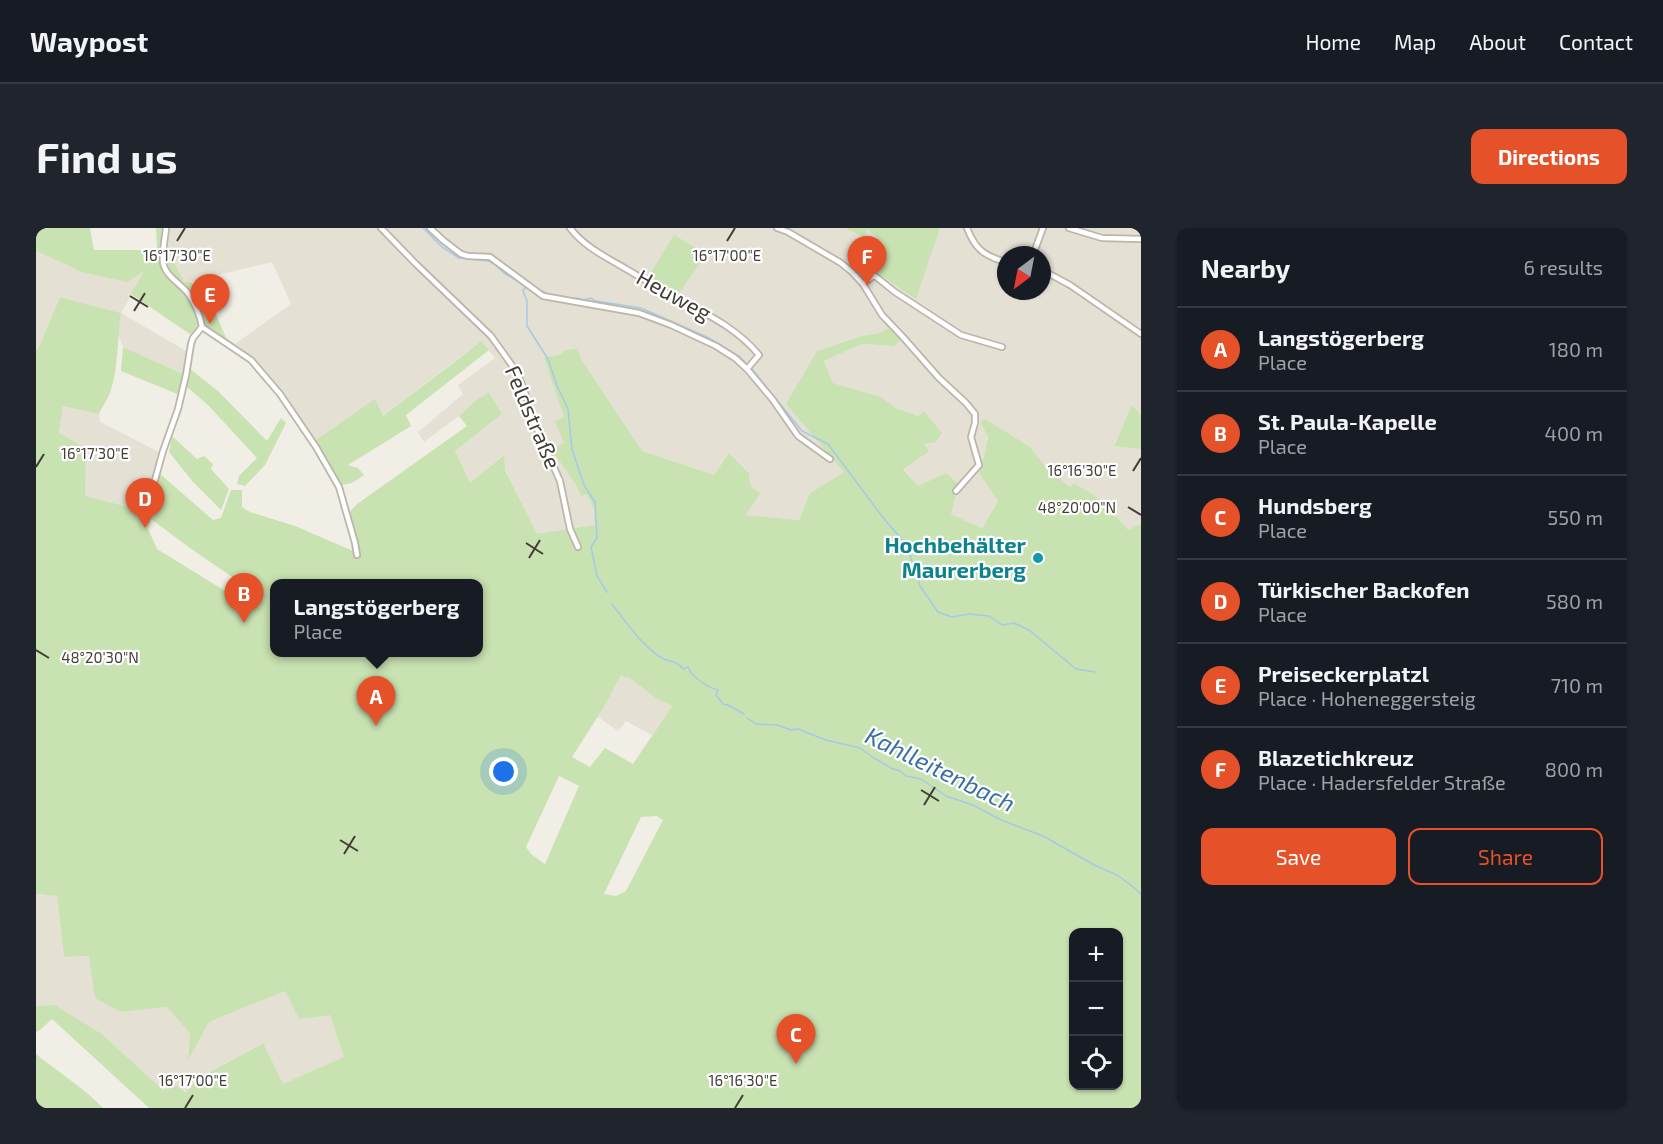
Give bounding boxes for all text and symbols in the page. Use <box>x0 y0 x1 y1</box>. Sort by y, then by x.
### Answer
text: Waypost <box>30 24 148 58</box>
text: Home <box>1305 29 1361 54</box>
text: Map <box>1394 29 1436 54</box>
text: About <box>1469 29 1526 54</box>
text: Contact <box>1559 29 1633 54</box>
button: Directions <box>1471 129 1627 184</box>
text: Find us <box>36 131 178 181</box>
pin: F <box>848 236 886 286</box>
text: 16°17'30"E <box>143 246 211 264</box>
text: 16°17'00"E <box>693 246 761 264</box>
north arrow <box>997 246 1051 300</box>
text: Nearby <box>1201 252 1290 283</box>
text: 6 results <box>1523 255 1603 279</box>
street label: Heuweg <box>633 263 716 325</box>
pin: E <box>190 274 230 324</box>
text: Langstögerberg <box>1258 324 1424 350</box>
text: A <box>1214 337 1227 361</box>
text: 180 m <box>1549 337 1603 361</box>
text: Place <box>1258 350 1307 374</box>
street label: Feldstraße <box>501 361 567 472</box>
text: St. Paula-Kapelle <box>1258 408 1437 434</box>
text: B <box>1214 421 1227 445</box>
text: 400 m <box>1545 421 1603 445</box>
text: Place <box>1258 434 1307 458</box>
text: 16°17'30"E <box>61 444 129 462</box>
text: 16°16'30"E <box>1048 461 1116 479</box>
pin: D <box>126 478 164 528</box>
text: Hundsberg <box>1258 492 1372 518</box>
text: 48°20'00"N <box>1038 498 1116 516</box>
text: C <box>1215 505 1226 529</box>
text: 550 m <box>1548 505 1603 529</box>
text: Place <box>1258 518 1307 542</box>
place label: Hochbehälter Maurerberg <box>884 531 1027 582</box>
marker: Hochbehälter Maurerberg <box>1031 551 1045 565</box>
pin: B <box>224 574 264 623</box>
text: Türkischer Backofen <box>1258 576 1470 602</box>
popup <box>270 579 483 657</box>
text: D <box>1214 589 1227 613</box>
text: 580 m <box>1546 589 1603 613</box>
text: Langstögerberg <box>293 593 460 619</box>
text: Place <box>1258 602 1307 626</box>
text: Place <box>293 619 343 643</box>
text: 48°20'30"N <box>61 648 139 666</box>
text: Preiseckerplatzl <box>1258 660 1429 686</box>
text: E <box>1215 673 1226 697</box>
text: 710 m <box>1551 673 1603 697</box>
pin: A <box>356 676 396 726</box>
text: Place · Hoheneggersteig <box>1258 686 1476 710</box>
water label: Kahlleitenbach <box>861 720 1020 817</box>
text: Blazetichkreuz <box>1258 744 1414 770</box>
your location <box>489 757 518 786</box>
text: F <box>1215 757 1226 781</box>
text: 800 m <box>1545 757 1603 781</box>
text: Place · Hadersfelder Straße <box>1258 770 1506 794</box>
button: Save <box>1201 828 1396 885</box>
button: Share <box>1408 828 1603 885</box>
map controls <box>1069 928 1123 1090</box>
button: + <box>1069 928 1123 982</box>
button: − <box>1069 982 1123 1036</box>
pin: C <box>776 1014 816 1064</box>
button: locate <box>1069 1036 1123 1090</box>
text: 16°17'00"E <box>159 1071 227 1089</box>
text: 16°16'30"E <box>709 1071 777 1089</box>

